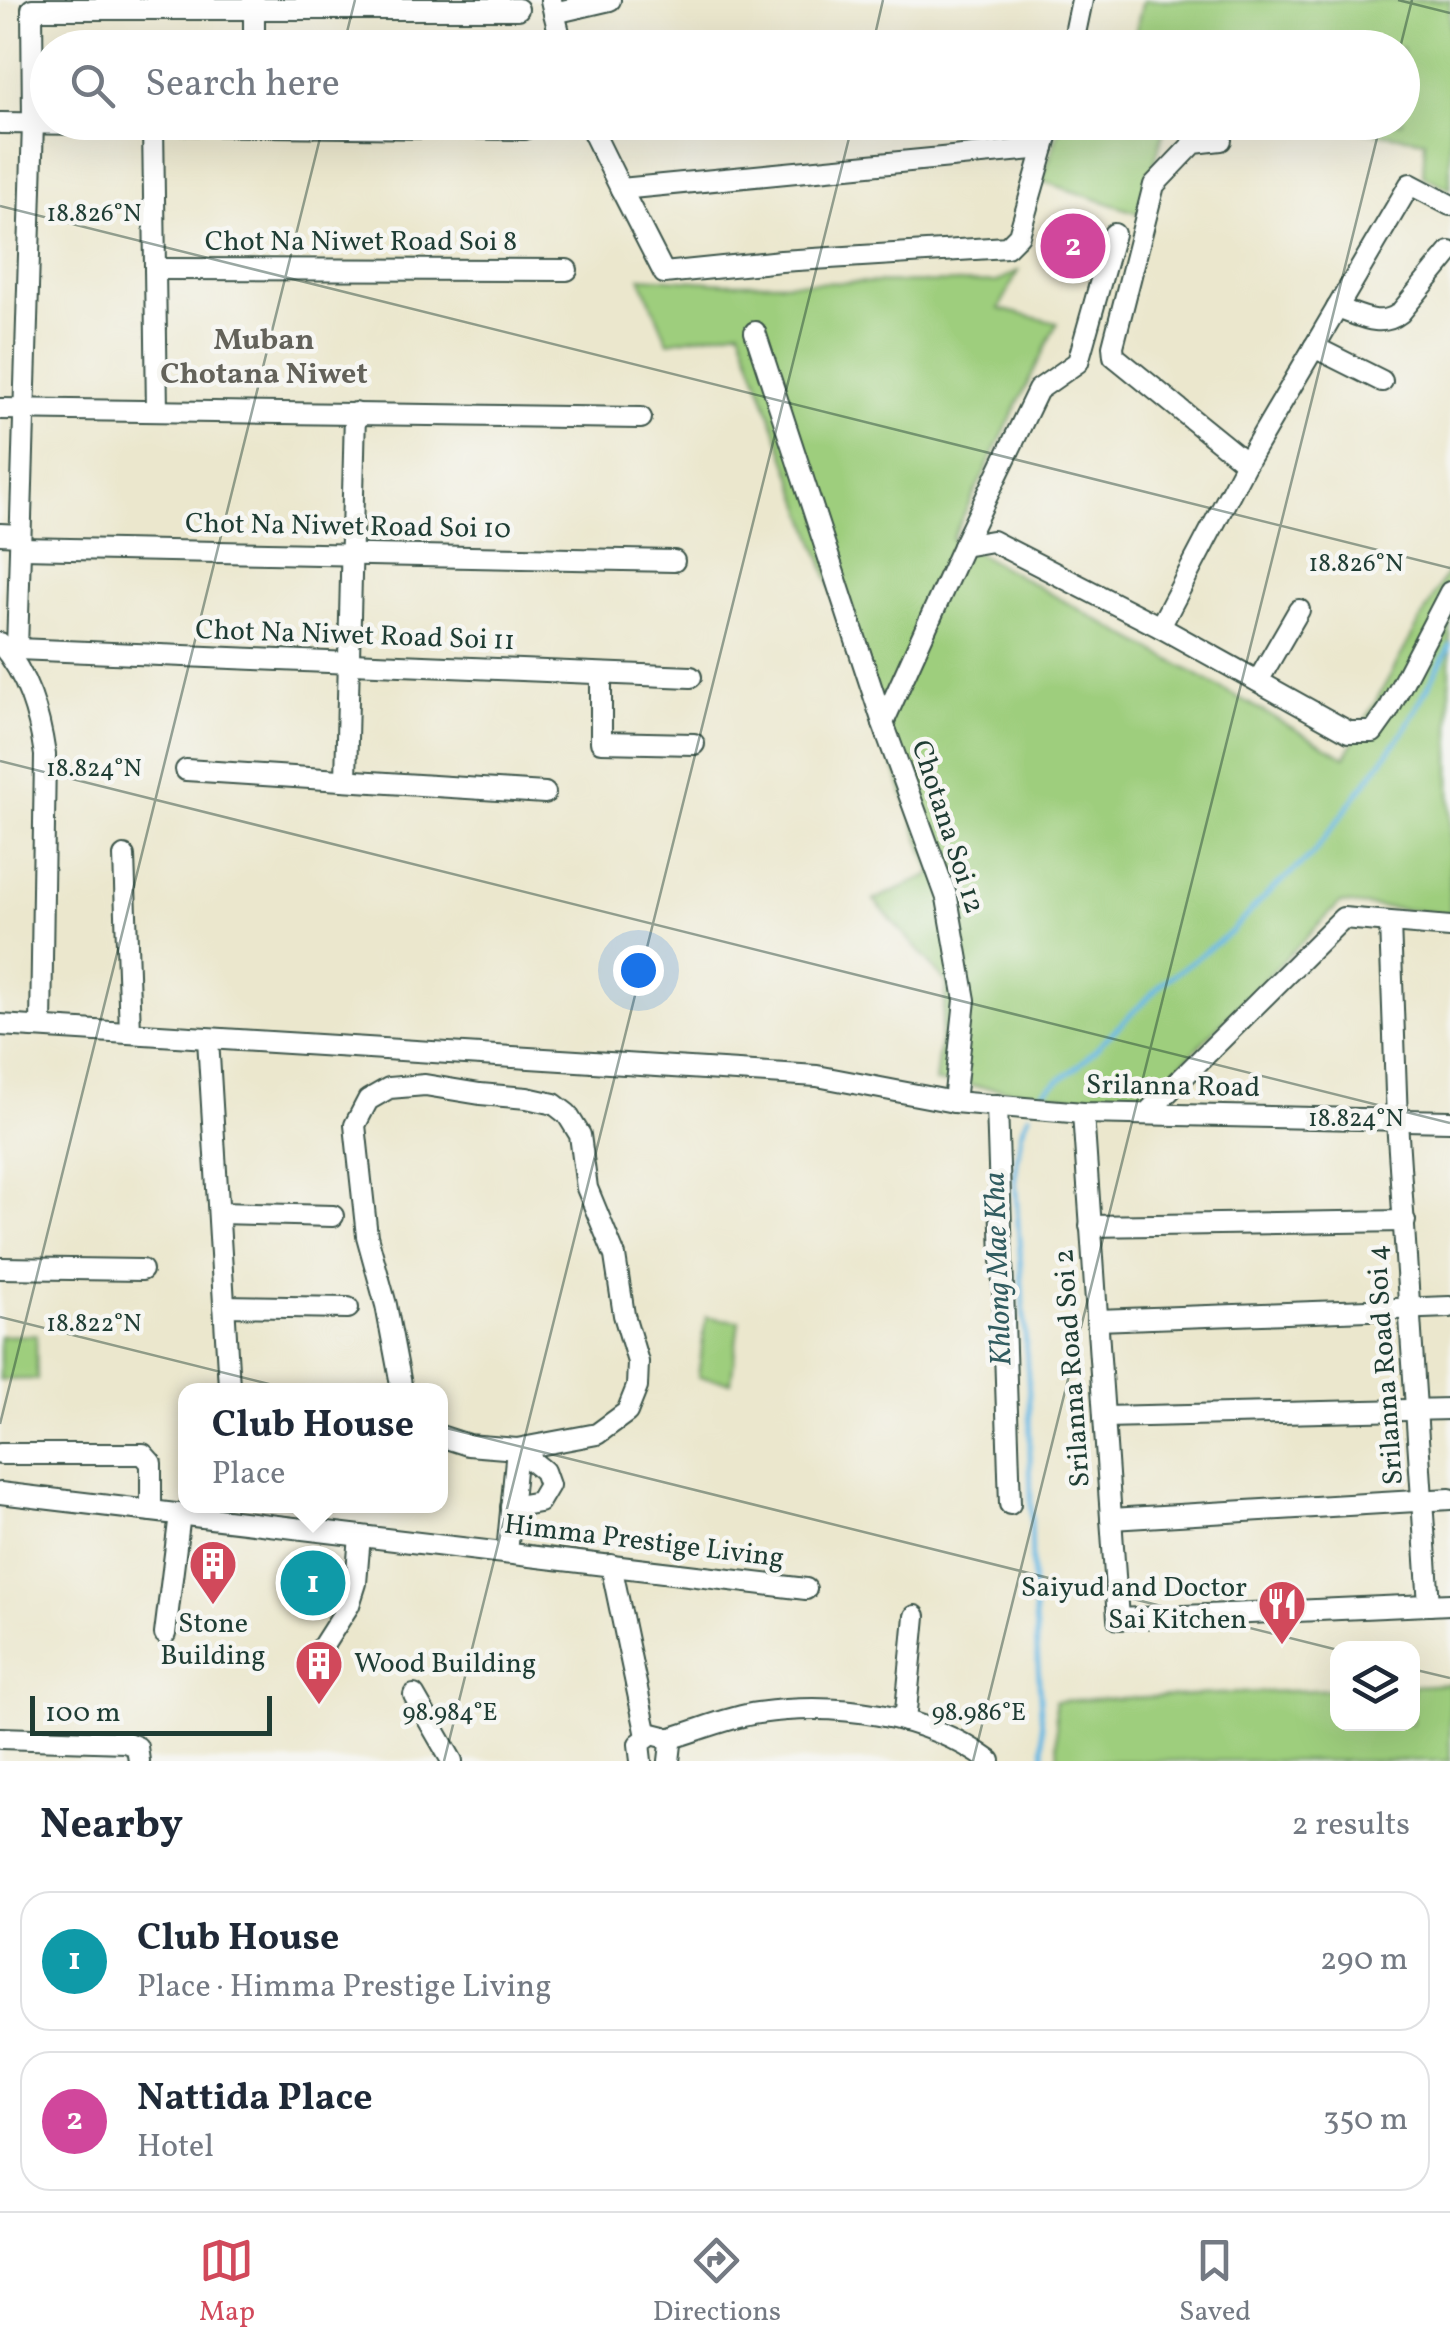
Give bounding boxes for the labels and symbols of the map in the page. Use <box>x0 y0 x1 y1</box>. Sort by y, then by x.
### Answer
text: 18.826°N <box>47 197 141 232</box>
pin: 2 <box>1040 208 1106 284</box>
street label: Chot Na Niwet Road Soi 8 <box>205 223 517 262</box>
district label: Muban Chotana Niwet <box>160 320 368 396</box>
street label: Chot Na Niwet Road Soi 10 <box>185 505 511 549</box>
text: 18.826°N <box>1309 547 1403 582</box>
street label: Chot Na Niwet Road Soi 11 <box>194 611 516 661</box>
street label: Chotana Soi 12 <box>901 735 993 919</box>
text: 18.824°N <box>46 752 142 787</box>
your location <box>613 945 664 996</box>
street label: Srilanna Road <box>1086 1066 1260 1108</box>
text: 18.824°N <box>1308 1102 1404 1137</box>
water label: Khlong Mae Kha <box>975 1171 1023 1367</box>
street label: Srilanna Road Soi 4 <box>1358 1244 1414 1486</box>
street label: Srilanna Road Soi 2 <box>1045 1247 1101 1489</box>
text: 18.822°N <box>46 1307 142 1342</box>
street label: Himma Prestige Living <box>502 1505 786 1579</box>
building icon: Stone Building <box>187 1538 239 1606</box>
pin: 1 <box>280 1546 346 1620</box>
place label: Saiyud and Doctor Sai Kitchen <box>1021 1569 1247 1640</box>
restaurant icon: Saiyud and Doctor Sai Kitchen <box>1256 1578 1308 1646</box>
place label: Stone Building <box>160 1605 266 1676</box>
building icon: Wood Building <box>293 1638 345 1706</box>
place label: Wood Building <box>354 1645 536 1684</box>
scale bar <box>30 1691 272 1736</box>
text: 98.984°E <box>402 1696 498 1731</box>
text: 98.986°E <box>932 1696 1026 1731</box>

